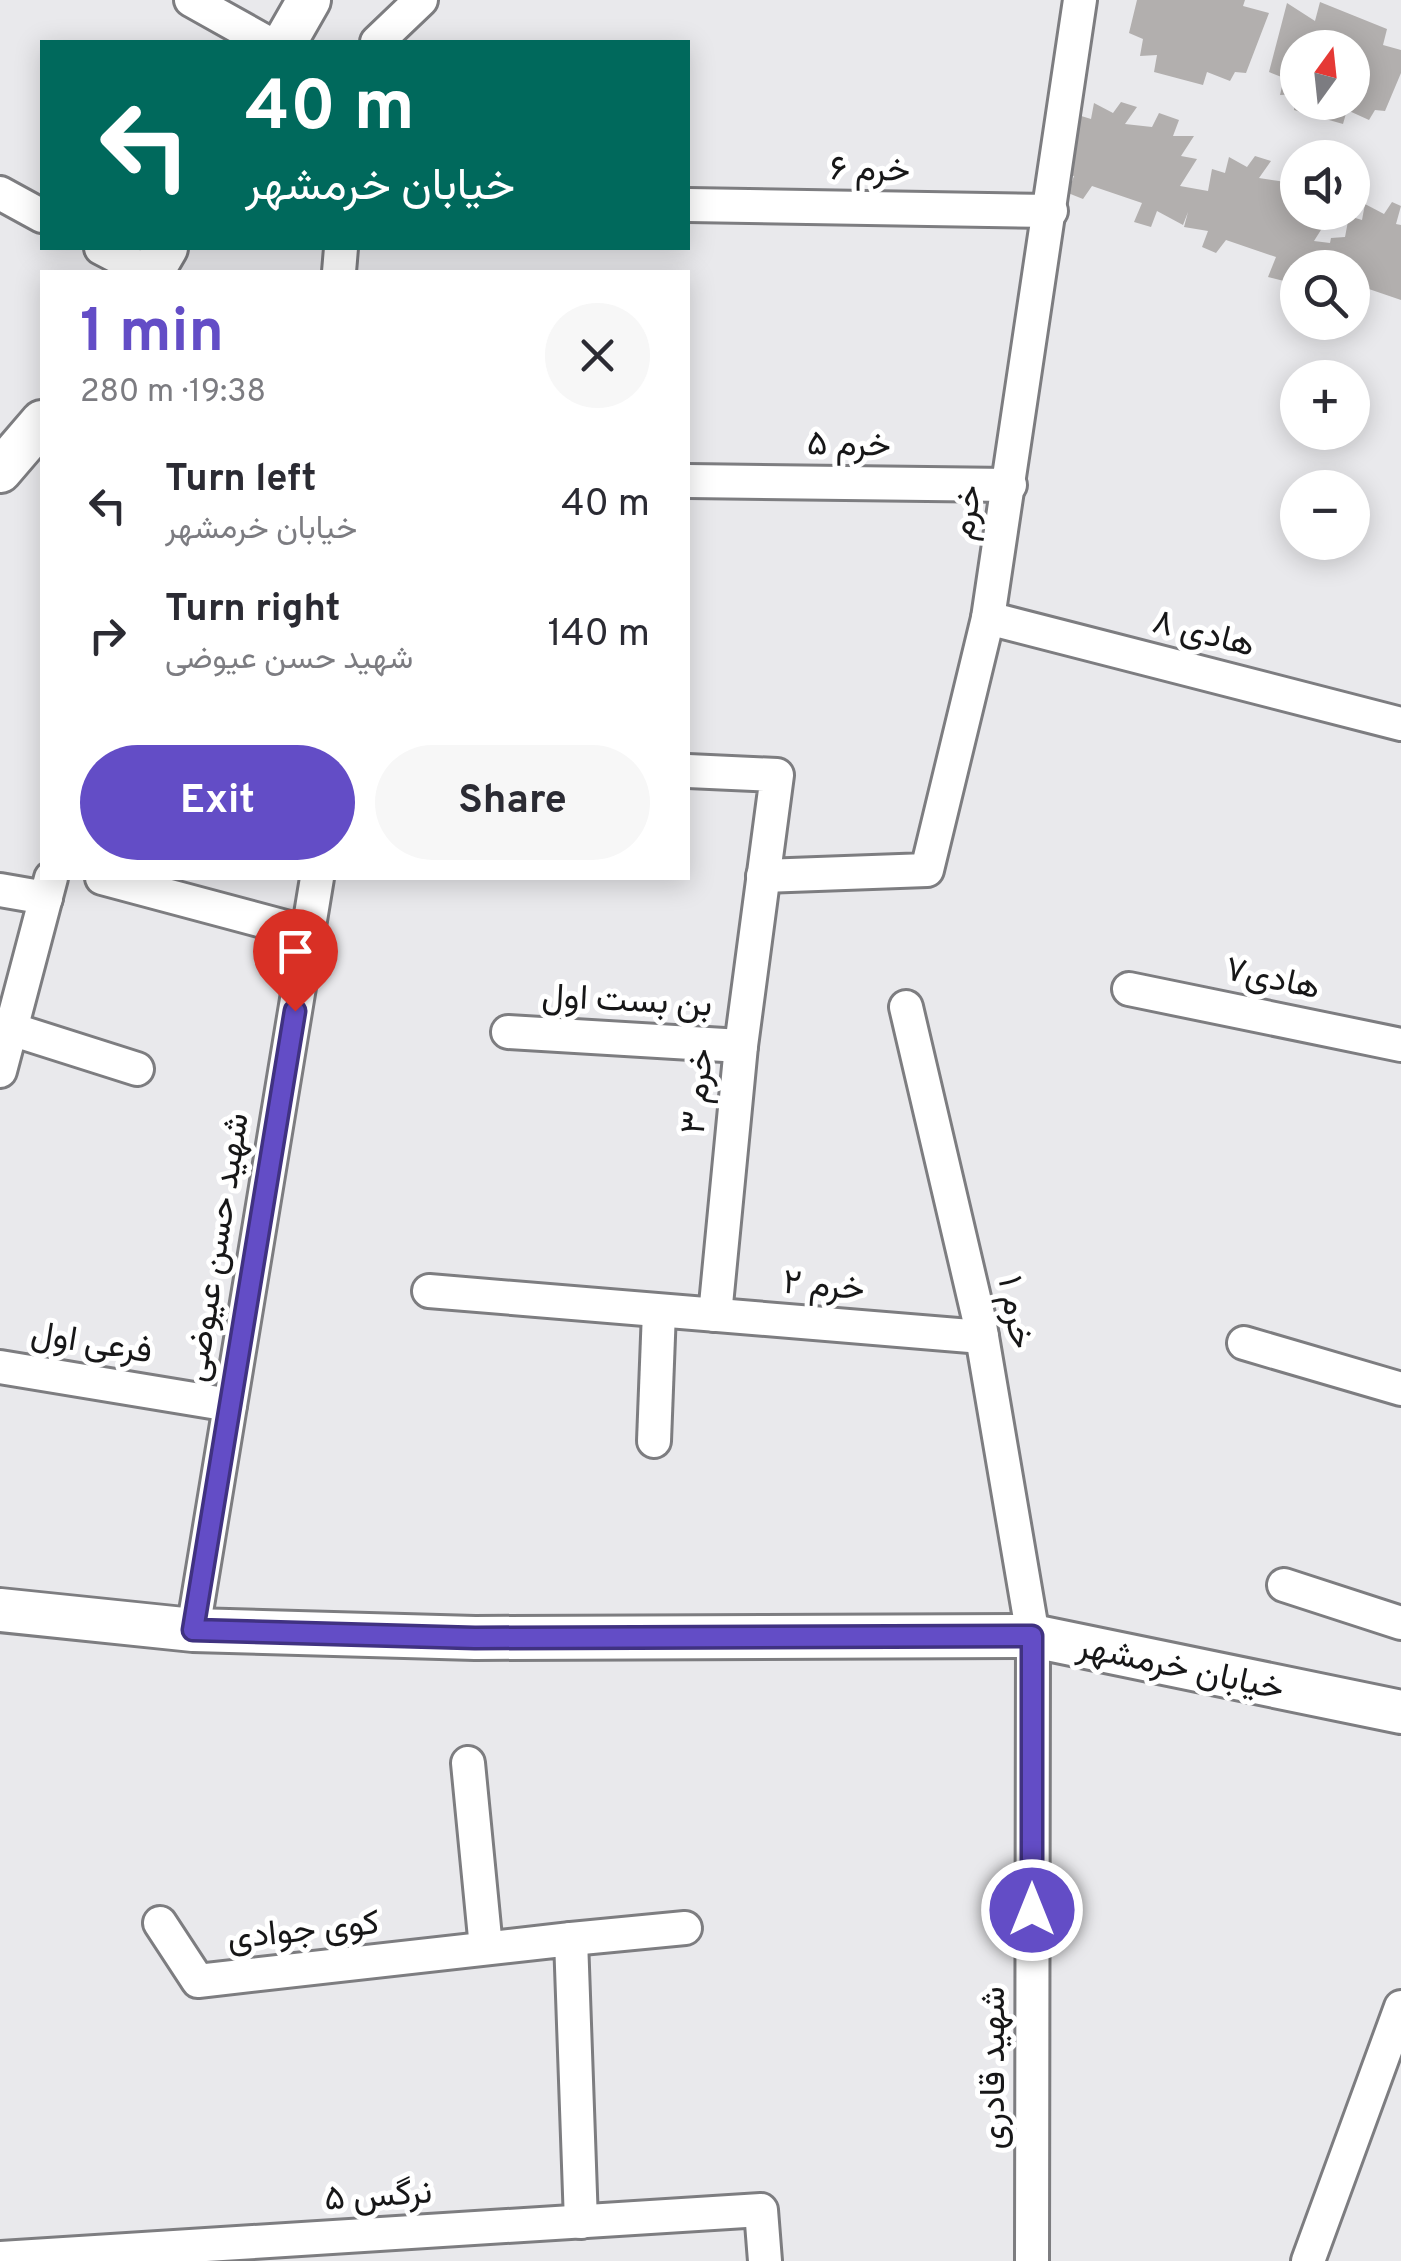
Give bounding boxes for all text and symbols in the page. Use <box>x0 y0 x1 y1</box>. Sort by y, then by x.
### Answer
north arrow <box>1280 30 1370 120</box>
map controls <box>1280 30 1370 560</box>
text: 40 m <box>245 66 415 155</box>
icon: left <box>80 80 210 210</box>
button: sound <box>1280 140 1370 230</box>
street label: خرم ۶ <box>829 148 910 194</box>
text: خیابان خرمشهر <box>245 159 515 216</box>
button: search <box>1280 250 1370 340</box>
text: 1 min <box>80 297 224 373</box>
button: close <box>545 303 650 408</box>
button: + <box>1280 360 1370 450</box>
text: 280 m · 19:38 <box>80 373 266 413</box>
street label: خرم ۵ <box>807 423 891 469</box>
text: Turn left <box>165 456 317 505</box>
button: − <box>1280 470 1370 560</box>
icon: left <box>80 478 135 533</box>
text: 40 m <box>561 481 650 530</box>
street label: خرم <box>942 482 994 543</box>
text: خیابان خرمشهر <box>165 510 357 550</box>
text: Turn right <box>165 586 340 635</box>
street label: هادی ۸ <box>1148 601 1259 669</box>
icon: right <box>80 608 135 663</box>
text: 140 m <box>547 611 650 660</box>
text: شهید حسن عیوضی <box>165 640 413 680</box>
button: Exit <box>80 745 355 860</box>
button: Share <box>375 745 650 860</box>
pin <box>253 909 338 1012</box>
icon: arrive <box>268 924 323 979</box>
street label: هادی۷ <box>1221 948 1324 1011</box>
street label: بن بست اول <box>541 976 713 1028</box>
street label: خرم ۳ <box>673 1046 725 1137</box>
street label: شهید حسن عیوضی <box>175 1110 261 1385</box>
street label: خرم ۲ <box>781 1262 866 1312</box>
street label: خرم ۱ <box>985 1272 1043 1353</box>
street label: فرعی اول <box>28 1313 155 1375</box>
street label: خیابان خرمشهر <box>1072 1625 1288 1712</box>
position arrow <box>980 1858 1084 1962</box>
street label: کوی جوادی <box>225 1902 381 1962</box>
street label: شهید قادری <box>973 1986 1017 2150</box>
street label: نرگس ۵ <box>323 2171 434 2223</box>

